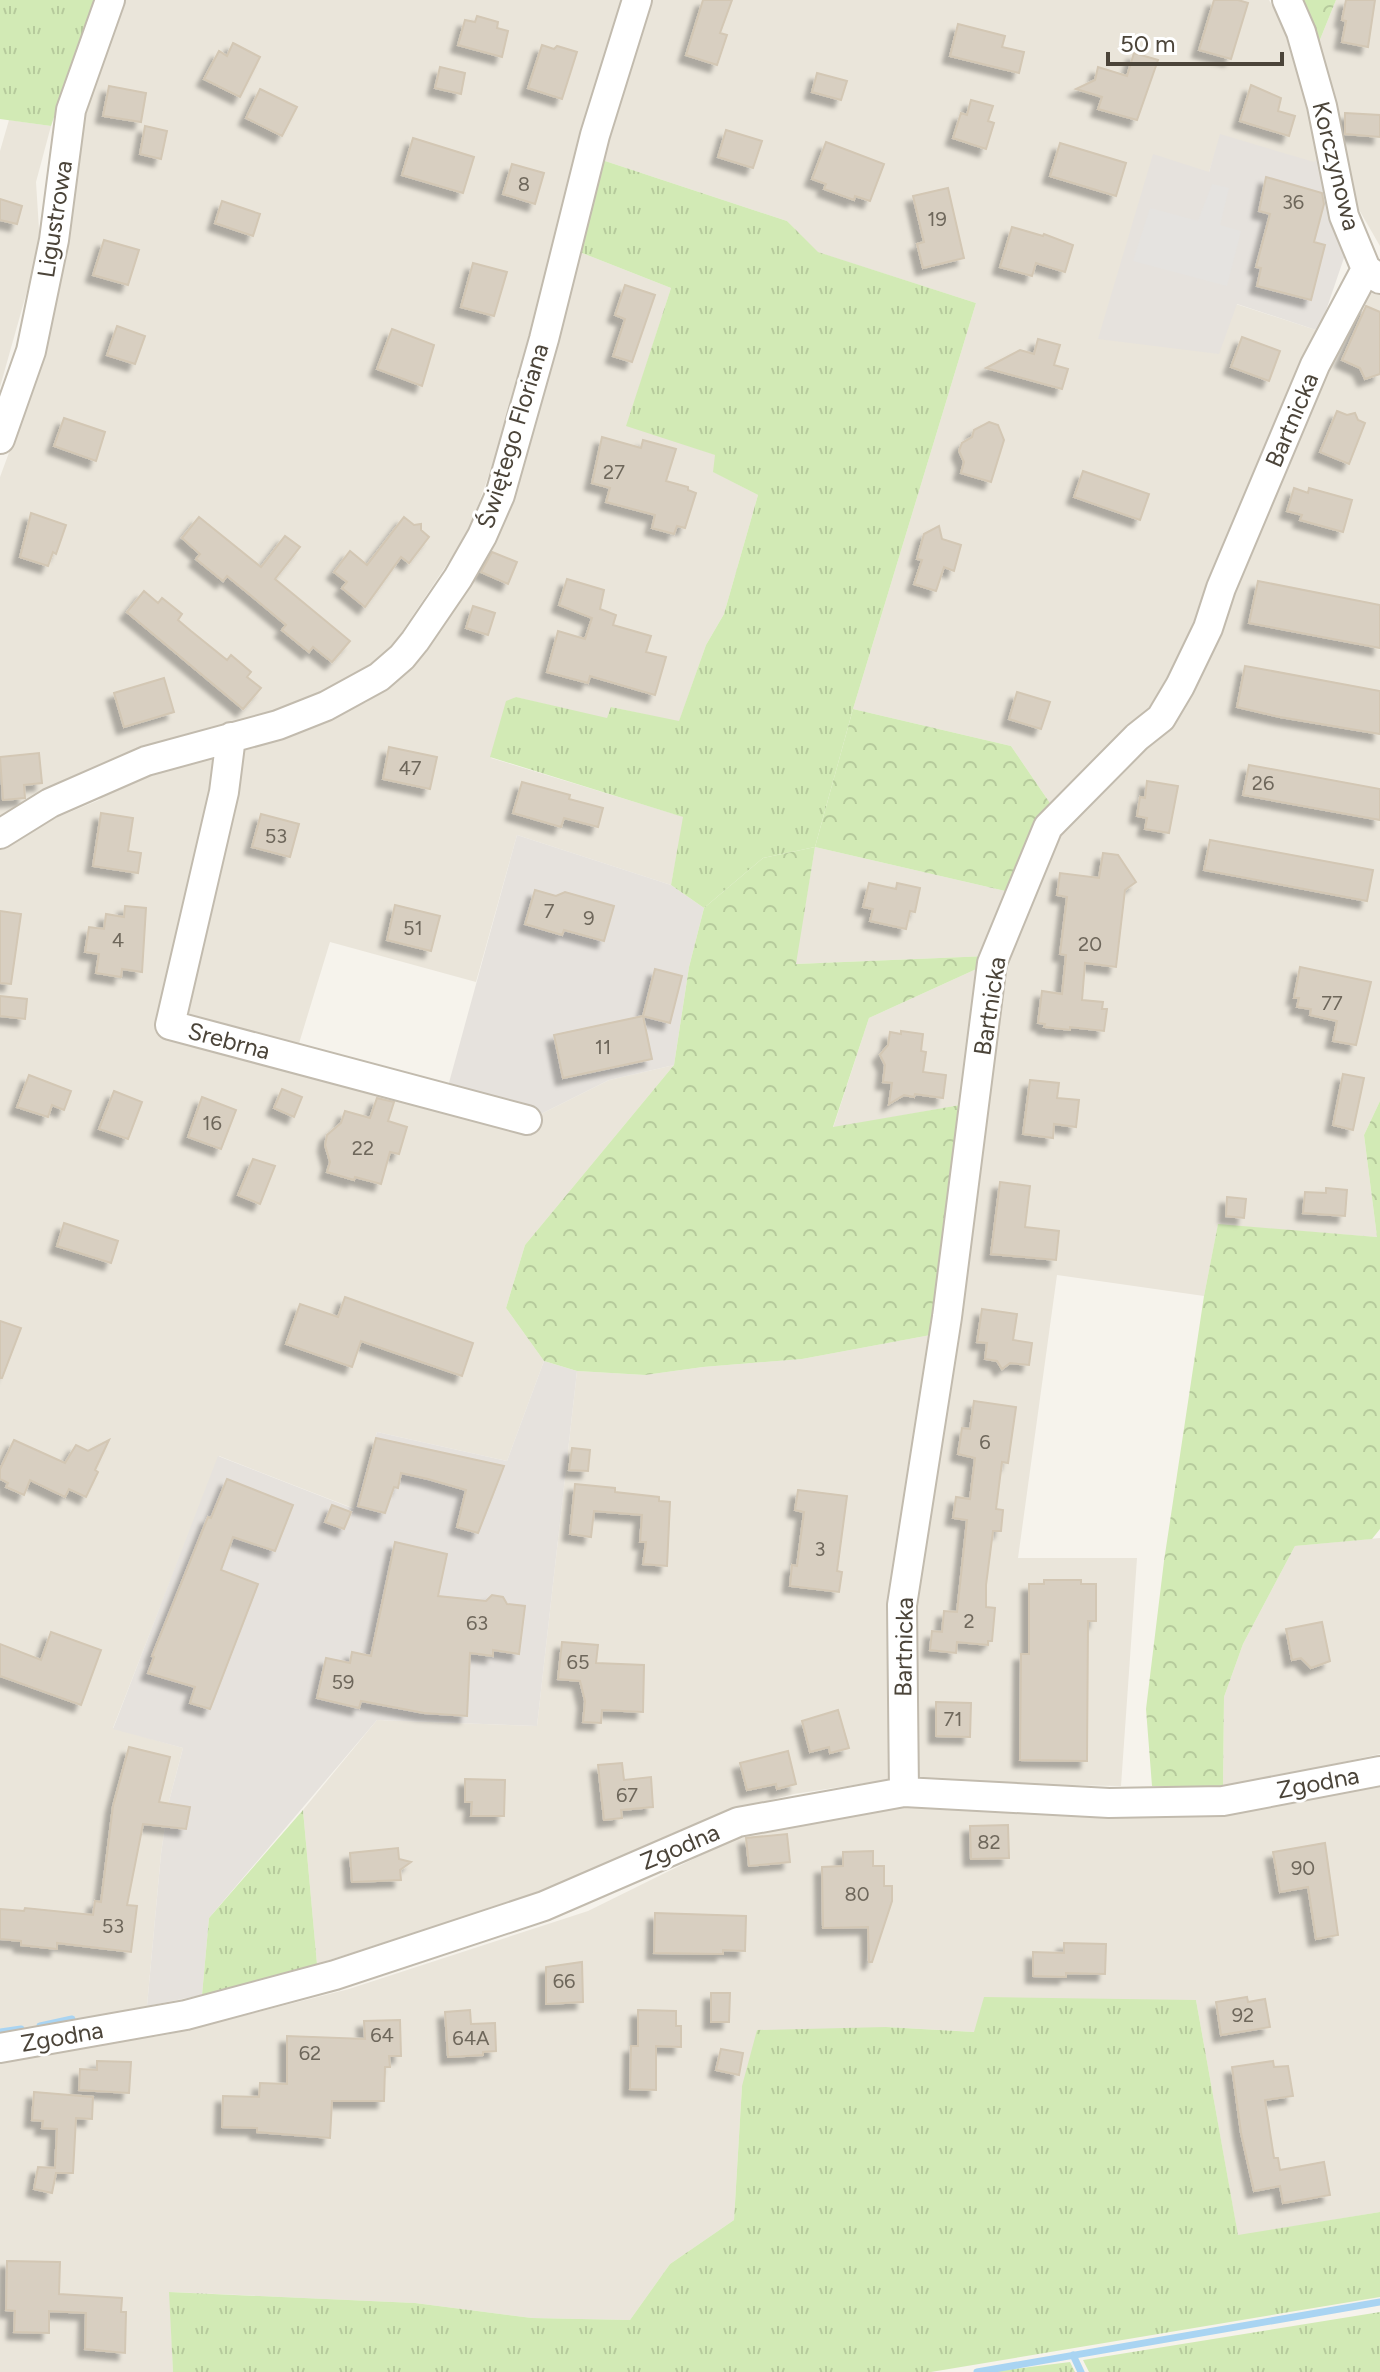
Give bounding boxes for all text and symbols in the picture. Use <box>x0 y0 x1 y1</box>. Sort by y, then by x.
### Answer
scale bar <box>1108 16 1282 66</box>
text: 50 m <box>1120 29 1176 58</box>
street label: Korczynowa <box>1306 99 1366 233</box>
street label: Ligustrowa <box>31 158 78 280</box>
house number: 8 <box>518 172 530 196</box>
house number: 36 <box>1282 190 1304 214</box>
house number: 19 <box>927 207 947 231</box>
street label: Świętego Floriana <box>471 340 554 532</box>
street label: Bartnicka <box>1259 368 1324 471</box>
house number: 27 <box>603 460 625 484</box>
house number: 47 <box>398 756 422 780</box>
house number: 26 <box>1252 771 1274 795</box>
house number: 53 <box>265 824 287 848</box>
house number: 7 <box>544 899 555 923</box>
house number: 9 <box>583 906 595 930</box>
house number: 51 <box>403 916 423 940</box>
house number: 4 <box>112 928 124 952</box>
house number: 20 <box>1078 932 1102 956</box>
street label: Bartnicka <box>967 954 1012 1057</box>
house number: 77 <box>1321 991 1343 1015</box>
street label: Srebrna <box>185 1016 273 1065</box>
house number: 11 <box>595 1035 611 1059</box>
house number: 16 <box>202 1111 222 1135</box>
house number: 22 <box>352 1136 374 1160</box>
house number: 6 <box>979 1430 991 1454</box>
house number: 3 <box>815 1537 825 1561</box>
street label: Bartnicka <box>888 1597 919 1697</box>
house number: 2 <box>963 1609 975 1633</box>
house number: 63 <box>466 1611 488 1635</box>
house number: 65 <box>567 1650 589 1674</box>
house number: 59 <box>332 1670 354 1694</box>
house number: 71 <box>944 1707 963 1731</box>
street label: Zgodna <box>1274 1760 1361 1805</box>
house number: 67 <box>616 1783 638 1807</box>
street label: Zgodna <box>636 1817 724 1876</box>
house number: 82 <box>977 1830 1001 1854</box>
house number: 90 <box>1291 1856 1315 1880</box>
house number: 80 <box>844 1882 870 1906</box>
house number: 53 <box>102 1914 124 1938</box>
house number: 66 <box>553 1969 575 1993</box>
house number: 92 <box>1232 2003 1254 2027</box>
street label: Zgodna <box>18 2015 105 2058</box>
house number: 64 <box>370 2023 394 2047</box>
house number: 64A <box>452 2026 490 2050</box>
house number: 62 <box>299 2041 321 2065</box>

